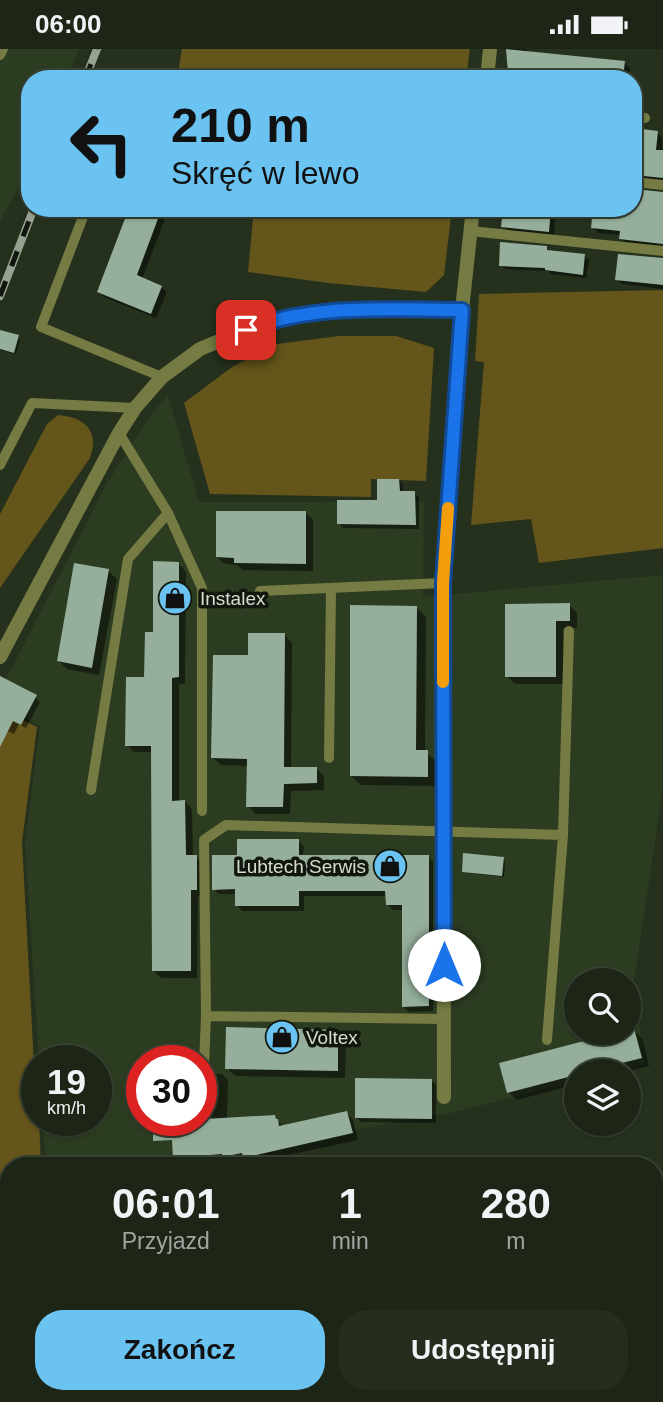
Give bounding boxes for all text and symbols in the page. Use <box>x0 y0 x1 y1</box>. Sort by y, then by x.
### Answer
text: 06:00 <box>35 9 102 39</box>
icon: left <box>56 98 147 189</box>
text: 210 m <box>171 98 310 152</box>
text: Skręć w lewo <box>171 155 360 191</box>
pin <box>216 300 276 360</box>
icon: arrive <box>227 311 265 349</box>
shop icon: Instalex <box>156 579 194 617</box>
place label: Instalex <box>200 588 266 609</box>
shop icon: Lubtech Serwis <box>371 847 409 885</box>
place label: Lubtech Serwis <box>236 856 366 877</box>
position arrow <box>407 928 481 1002</box>
map controls <box>564 968 641 1136</box>
button: search <box>564 968 641 1045</box>
shop icon: Voltex <box>263 1018 301 1056</box>
place label: Voltex <box>306 1027 358 1048</box>
speed limit sign: 30 <box>126 1045 217 1136</box>
button: layers <box>564 1059 641 1136</box>
text: 19 <box>47 1062 86 1101</box>
text: km/h <box>47 1098 86 1118</box>
text: 06:01 <box>112 1180 220 1227</box>
text: 1 <box>338 1180 362 1227</box>
text: 280 <box>481 1180 551 1227</box>
text: Przyjazd <box>122 1228 210 1254</box>
text: min <box>332 1228 369 1254</box>
text: m <box>506 1228 525 1254</box>
button: Zakończ <box>35 1310 325 1390</box>
button: Udostępnij <box>339 1310 628 1390</box>

